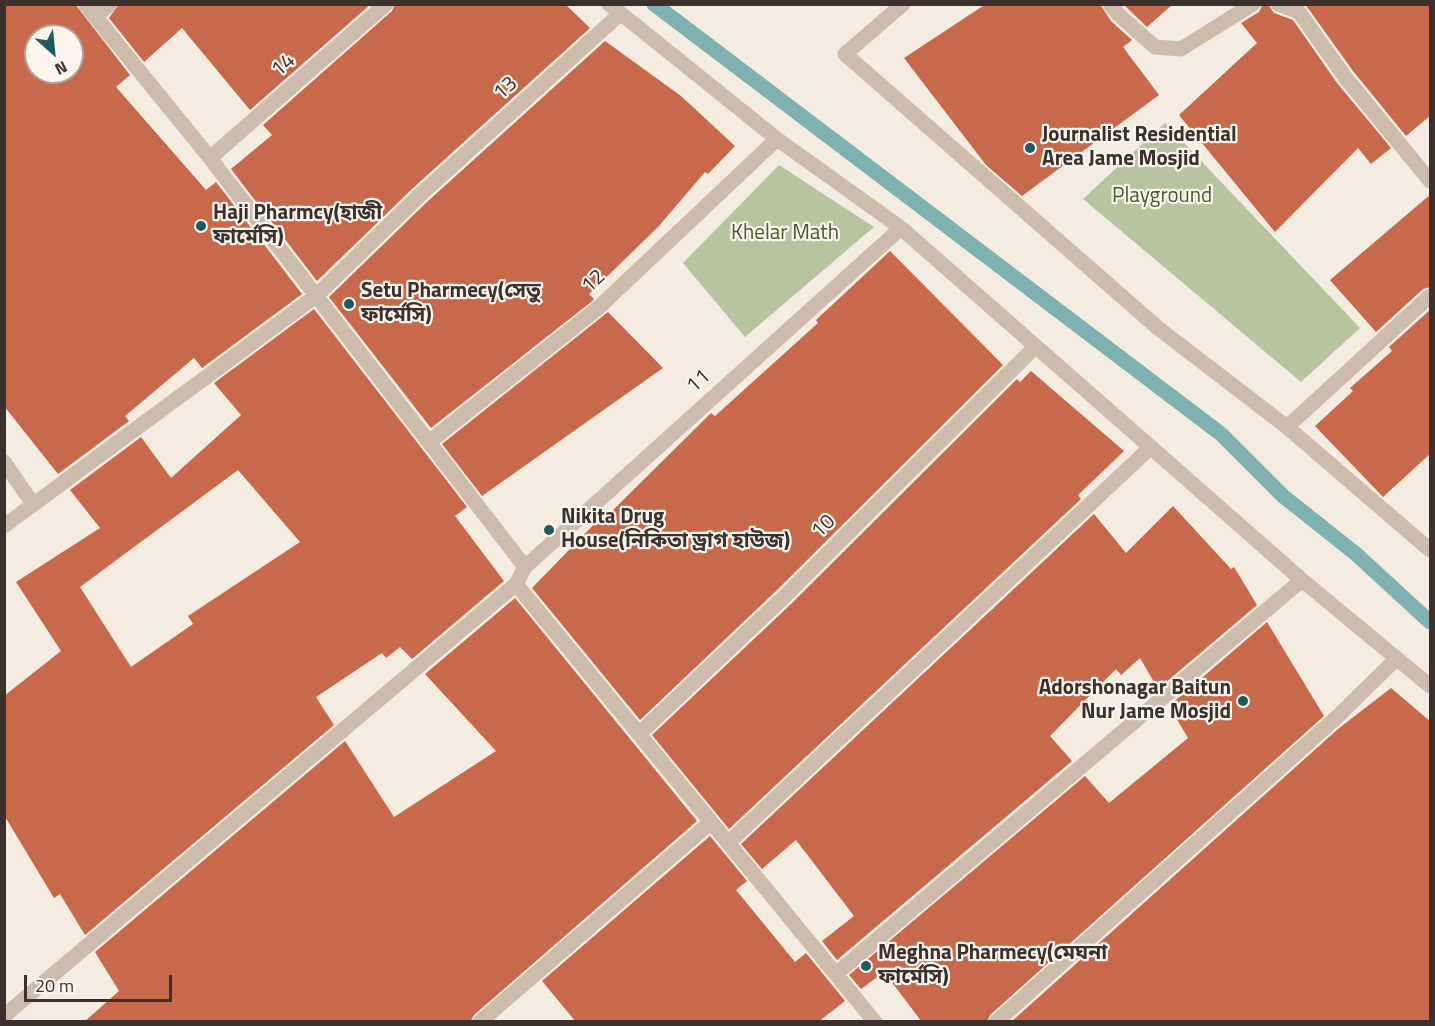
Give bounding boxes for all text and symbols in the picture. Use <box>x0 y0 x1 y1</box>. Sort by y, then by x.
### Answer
north arrow <box>24 24 84 84</box>
street label: 14 <box>267 49 301 83</box>
text: N <box>51 55 72 81</box>
street label: 13 <box>489 72 523 106</box>
place label: Journalist Residential Area Jame Mosjid <box>1042 123 1237 173</box>
marker: Journalist Residential Area Jame Mosjid <box>1023 141 1037 155</box>
park label: Playground <box>1112 184 1212 210</box>
place label: Haji Pharmcy(হাজী ফার্মেসি) <box>213 201 382 251</box>
marker: Haji Pharmcy(হাজী ফার্মেসি) <box>194 219 208 233</box>
park label: Khelar Math <box>731 221 839 247</box>
street label: 12 <box>577 265 611 299</box>
place label: Setu Pharmecy(সেতু ফার্মেসি) <box>361 279 541 329</box>
marker: Setu Pharmecy(সেতু ফার্মেসি) <box>342 297 356 311</box>
street label: 11 <box>682 365 716 399</box>
place label: Nikita Drug House(নিকিতা ড্রাগ হাউজ) <box>561 505 790 555</box>
street label: 10 <box>807 510 841 544</box>
marker: Nikita Drug House(নিকিতা ড্রাগ হাউজ) <box>542 523 556 537</box>
place label: Adorshonagar Baitun Nur Jame Mosjid <box>1039 676 1231 726</box>
marker: Adorshonagar Baitun Nur Jame Mosjid <box>1236 694 1250 708</box>
place label: Meghna Pharmecy(মেঘনা ফার্মেসি) <box>878 941 1107 991</box>
marker: Meghna Pharmecy(মেঘনা ফার্মেসি) <box>859 959 873 973</box>
scale bar <box>27 963 176 1001</box>
text: 20 m <box>35 972 74 999</box>

